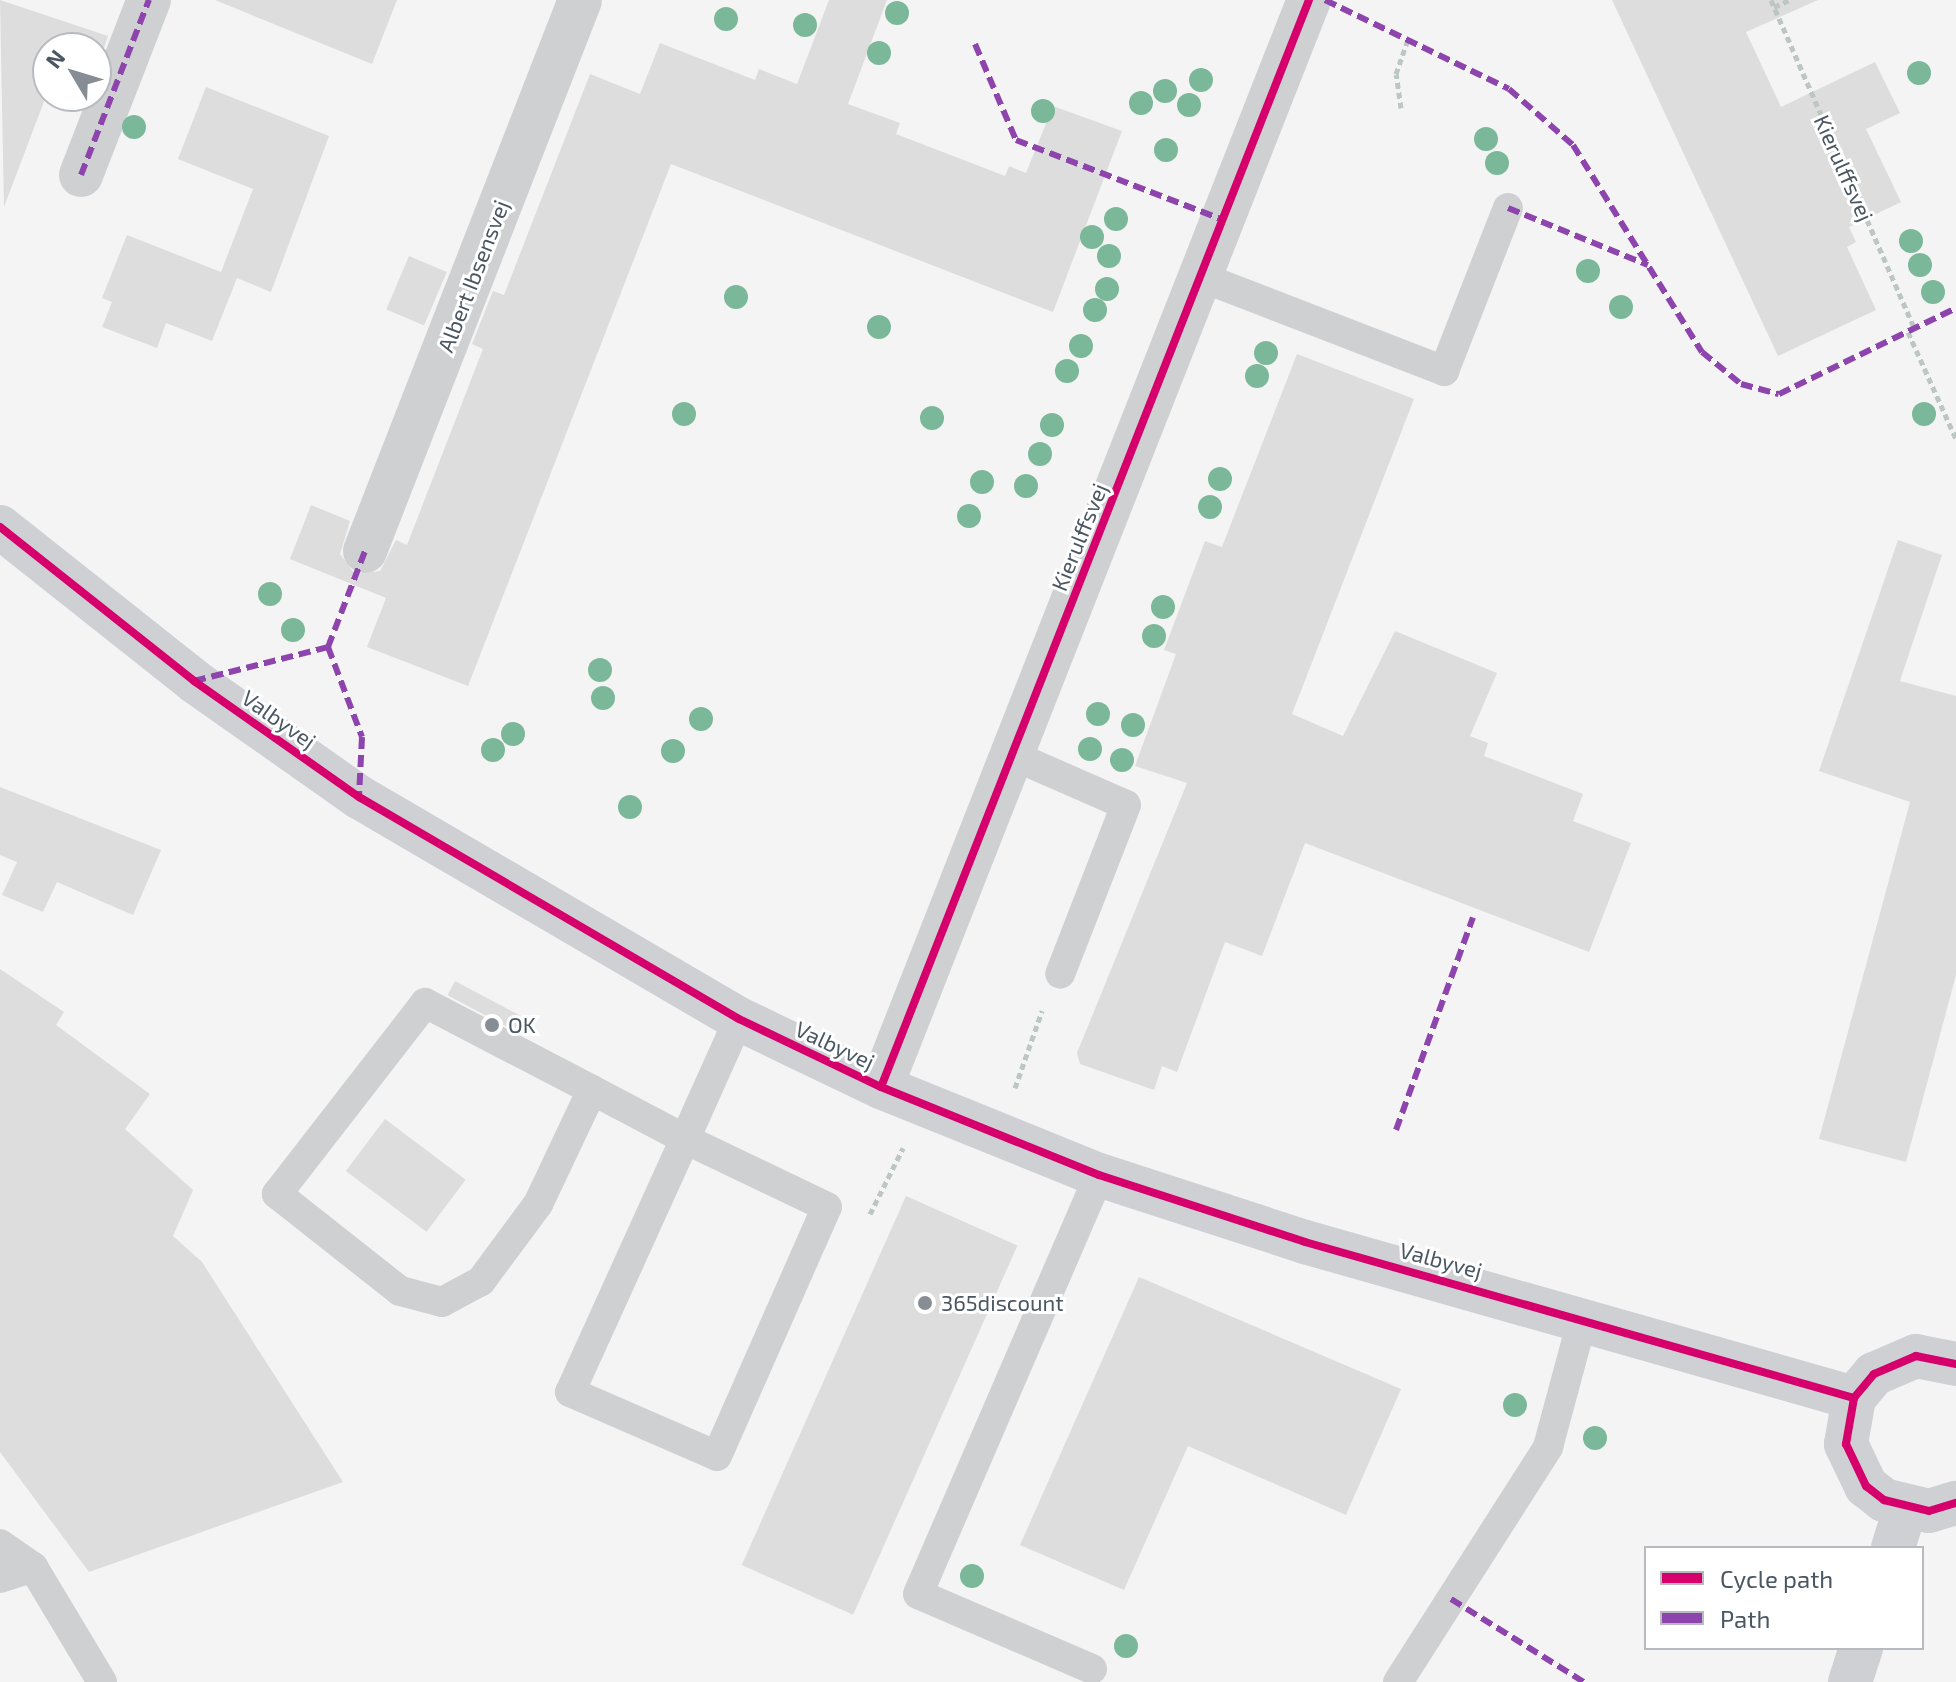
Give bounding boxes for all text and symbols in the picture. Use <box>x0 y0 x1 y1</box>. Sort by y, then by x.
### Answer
north arrow <box>32 32 112 112</box>
text: N <box>40 44 70 73</box>
street label: Kierulffsvej <box>1809 111 1879 225</box>
street label: Albert Ibsensvej <box>432 196 514 356</box>
street label: Kierulffsvej <box>1045 479 1113 595</box>
street label: Valbyvej <box>237 684 321 754</box>
place label: OK <box>508 1012 536 1038</box>
street label: Valbyvej <box>791 1015 879 1075</box>
marker: OK <box>483 1016 501 1034</box>
street label: Valbyvej <box>1397 1236 1485 1284</box>
place label: 365discount <box>941 1290 1064 1316</box>
marker: 365discount <box>916 1294 934 1312</box>
legend <box>1644 1546 1924 1650</box>
text: Cycle path <box>1720 1564 1833 1593</box>
text: Path <box>1720 1604 1770 1633</box>

